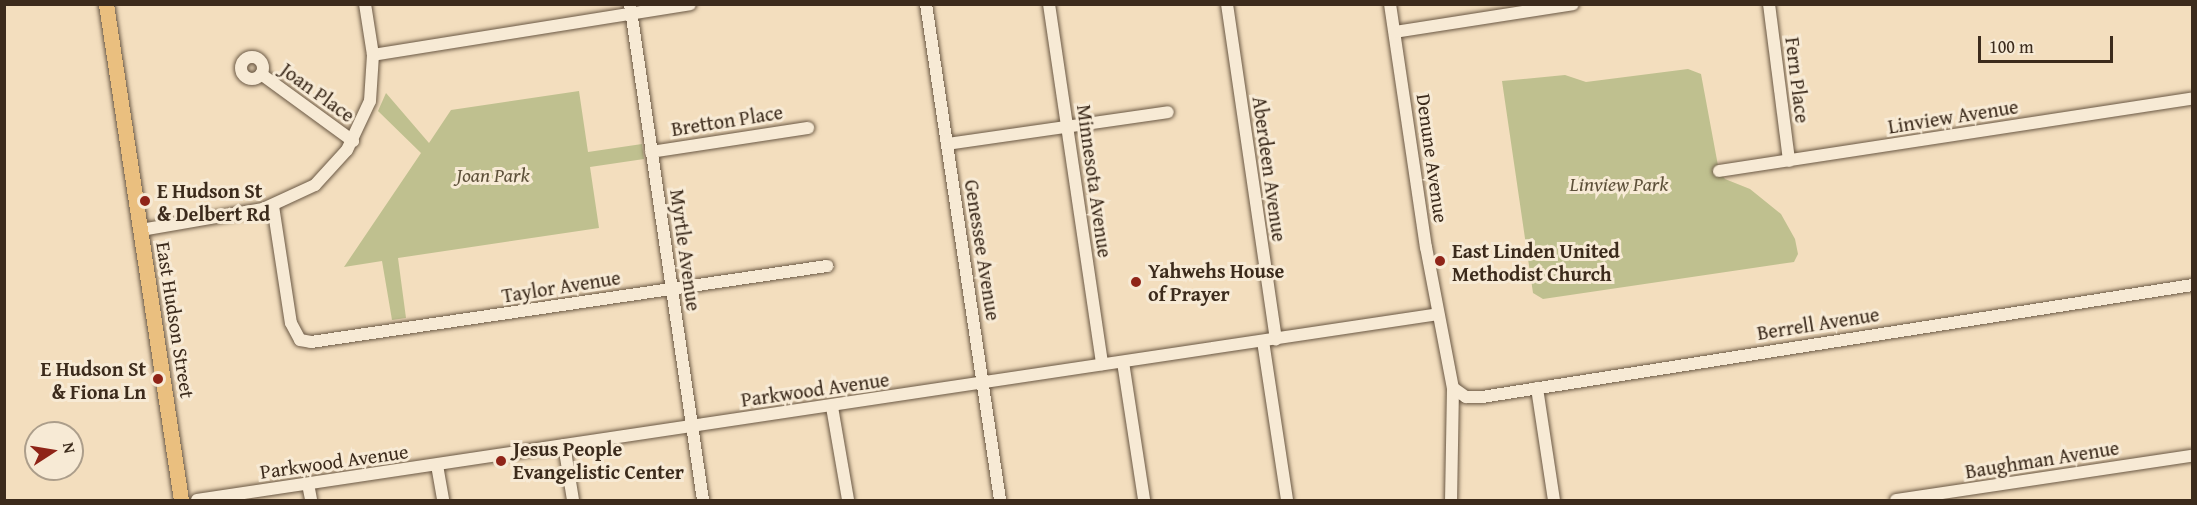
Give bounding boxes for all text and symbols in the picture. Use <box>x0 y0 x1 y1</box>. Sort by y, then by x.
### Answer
scale bar <box>1981 24 2116 62</box>
text: 100 m <box>1989 33 2034 60</box>
street label: Fern Place <box>1781 36 1815 124</box>
street label: Joan Place <box>276 57 360 127</box>
street label: Denune Avenue <box>1412 92 1454 224</box>
street label: Linview Avenue <box>1886 94 2020 138</box>
street label: Aberdeen Avenue <box>1248 95 1292 243</box>
street label: Bretton Place <box>669 99 785 141</box>
street label: Minnesota Avenue <box>1072 103 1118 259</box>
park label: Joan Park <box>456 162 530 186</box>
park label: Linview Park <box>1570 171 1668 195</box>
place label: E Hudson St & Delbert Rd <box>157 178 270 225</box>
street label: Genessee Avenue <box>960 178 1006 322</box>
street label: Myrtle Avenue <box>666 188 706 312</box>
marker: E Hudson St & Delbert Rd <box>138 194 152 208</box>
place label: East Linden United Methodist Church <box>1452 238 1620 285</box>
street label: East Hudson Street <box>152 240 200 400</box>
marker: East Linden United Methodist Church <box>1433 254 1447 268</box>
place label: Yahwehs House of Prayer <box>1148 258 1284 305</box>
street label: Taylor Avenue <box>500 265 622 307</box>
marker: Yahwehs House of Prayer <box>1129 275 1143 289</box>
street label: Berrell Avenue <box>1755 301 1881 345</box>
place label: E Hudson St & Fiona Ln <box>41 356 146 403</box>
street label: Parkwood Avenue <box>739 367 891 411</box>
marker: E Hudson St & Fiona Ln <box>151 372 165 386</box>
north arrow <box>24 421 84 481</box>
street label: Baughman Avenue <box>1963 435 2121 483</box>
place label: Jesus People Evangelistic Center <box>513 437 684 484</box>
street label: Parkwood Avenue <box>258 439 410 483</box>
text: N <box>57 440 82 455</box>
marker: Jesus People Evangelistic Center <box>494 454 508 468</box>

